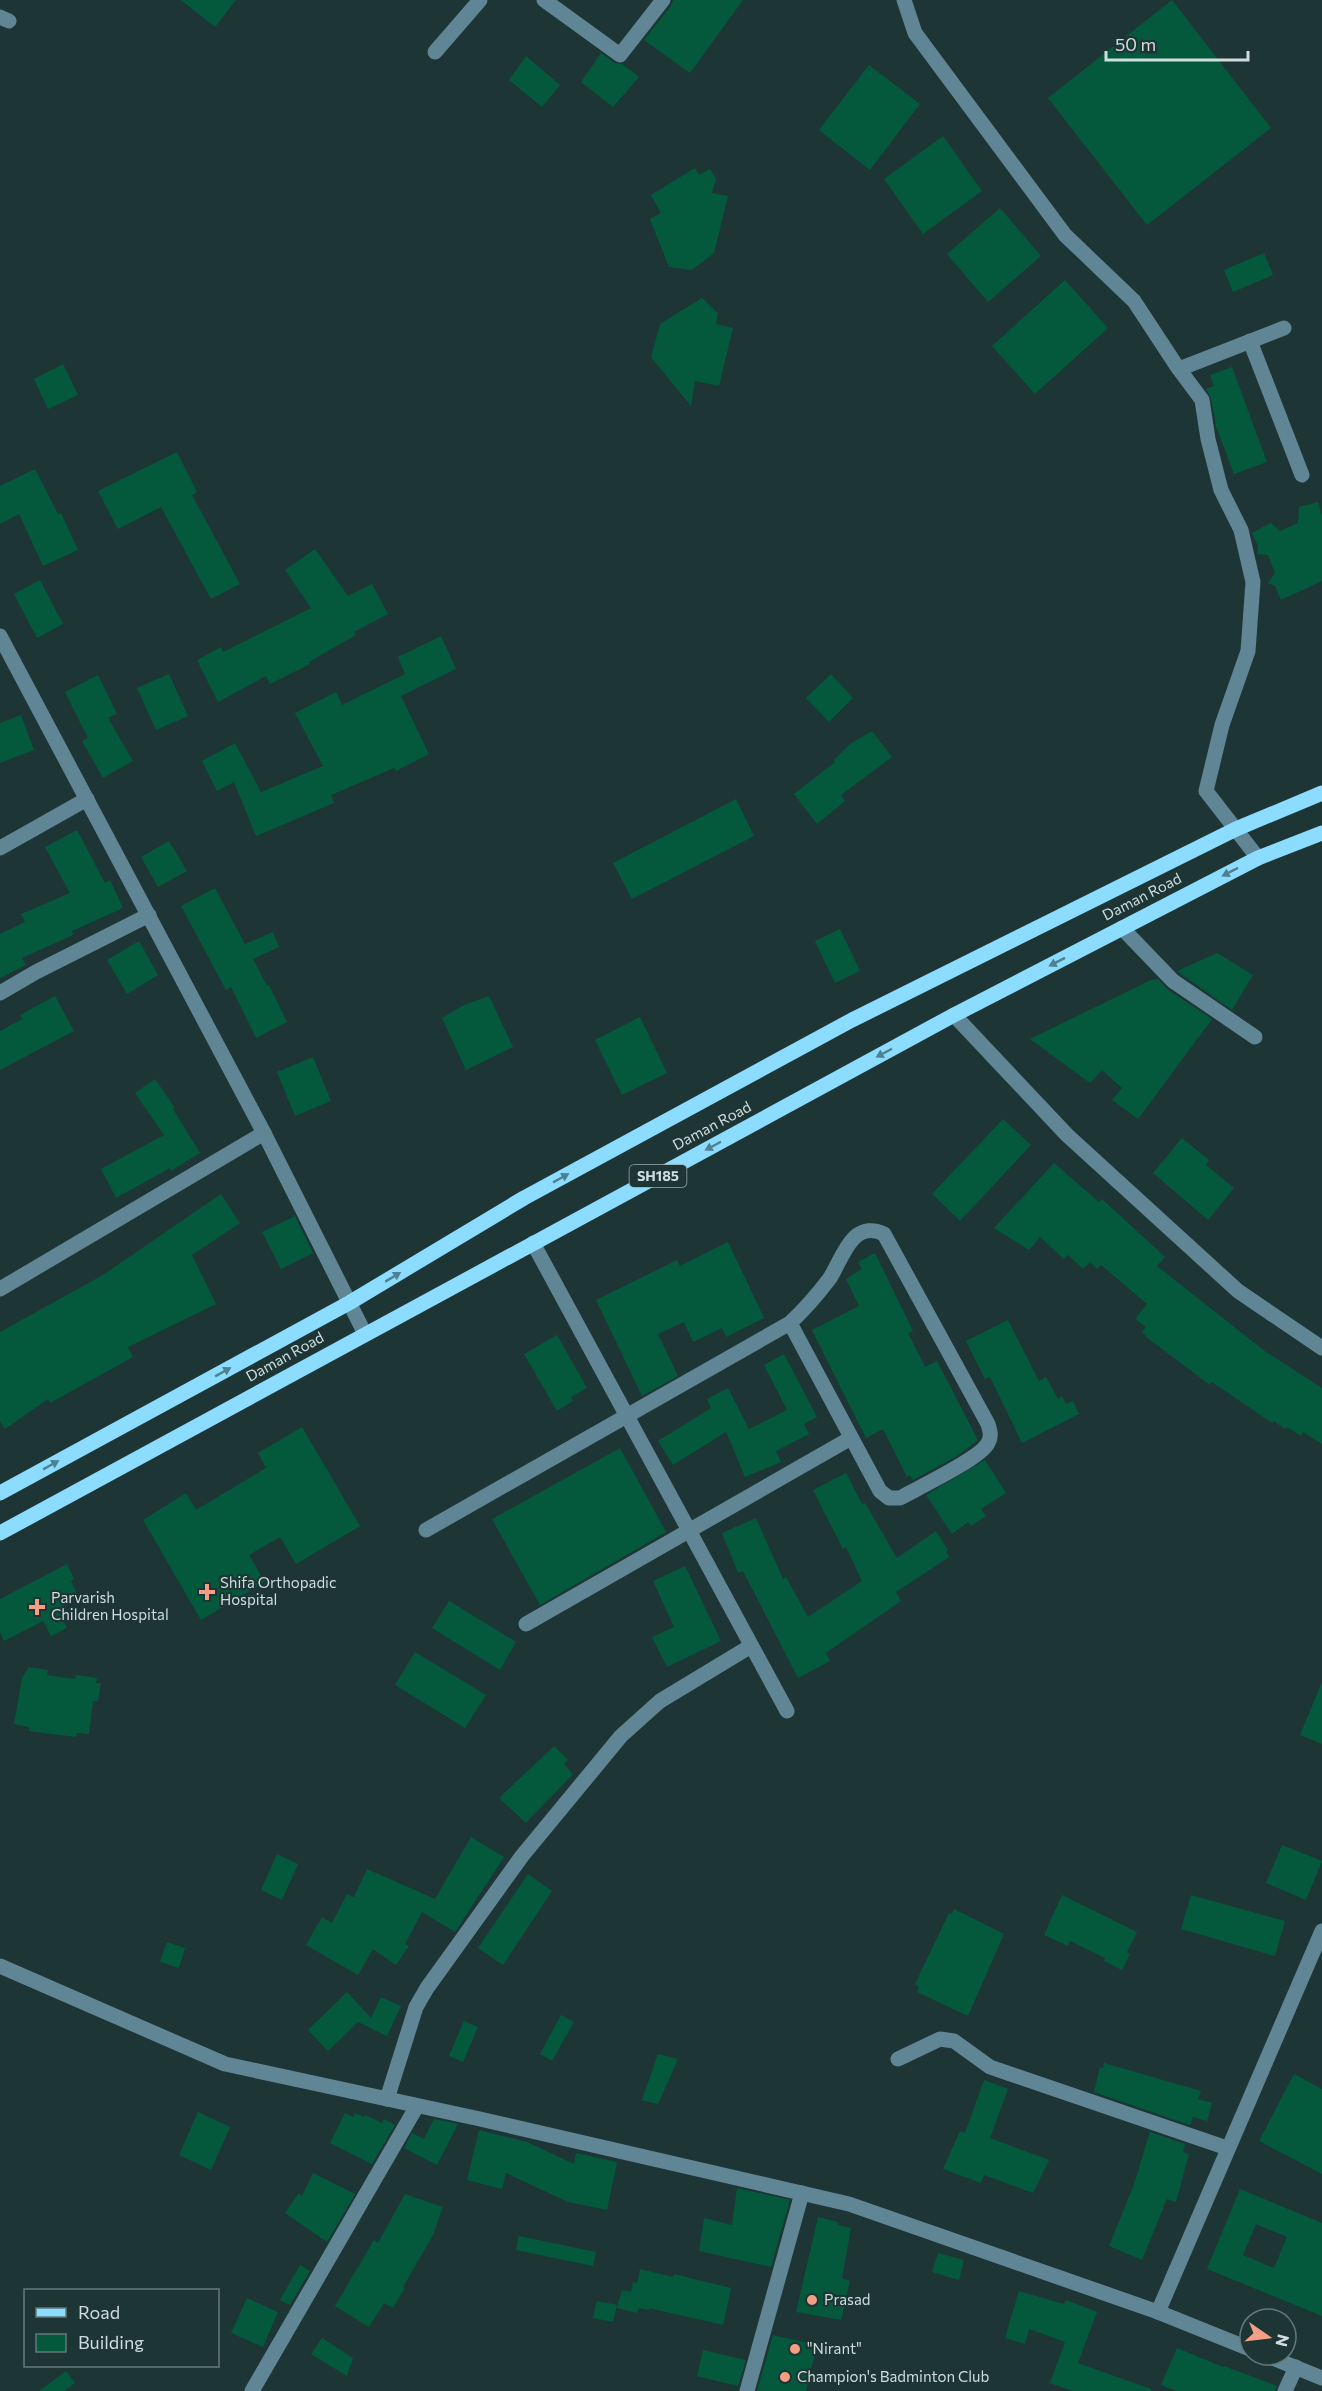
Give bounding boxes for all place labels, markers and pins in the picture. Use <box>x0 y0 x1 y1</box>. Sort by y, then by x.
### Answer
place label: Shifa Orthopadic Hospital <box>220 1573 336 1608</box>
marker: Shifa Orthopadic Hospital <box>198 1583 216 1601</box>
place label: Parvarish Children Hospital <box>51 1588 169 1623</box>
marker: Parvarish Children Hospital <box>28 1598 46 1616</box>
place label: Prasad <box>824 2290 870 2308</box>
marker: Prasad <box>805 2293 819 2307</box>
place label: "Nirant" <box>807 2339 862 2357</box>
marker: "Nirant" <box>788 2342 802 2356</box>
place label: Champion's Badminton Club <box>797 2367 989 2385</box>
marker: Champion's Badminton Club <box>778 2370 792 2384</box>

